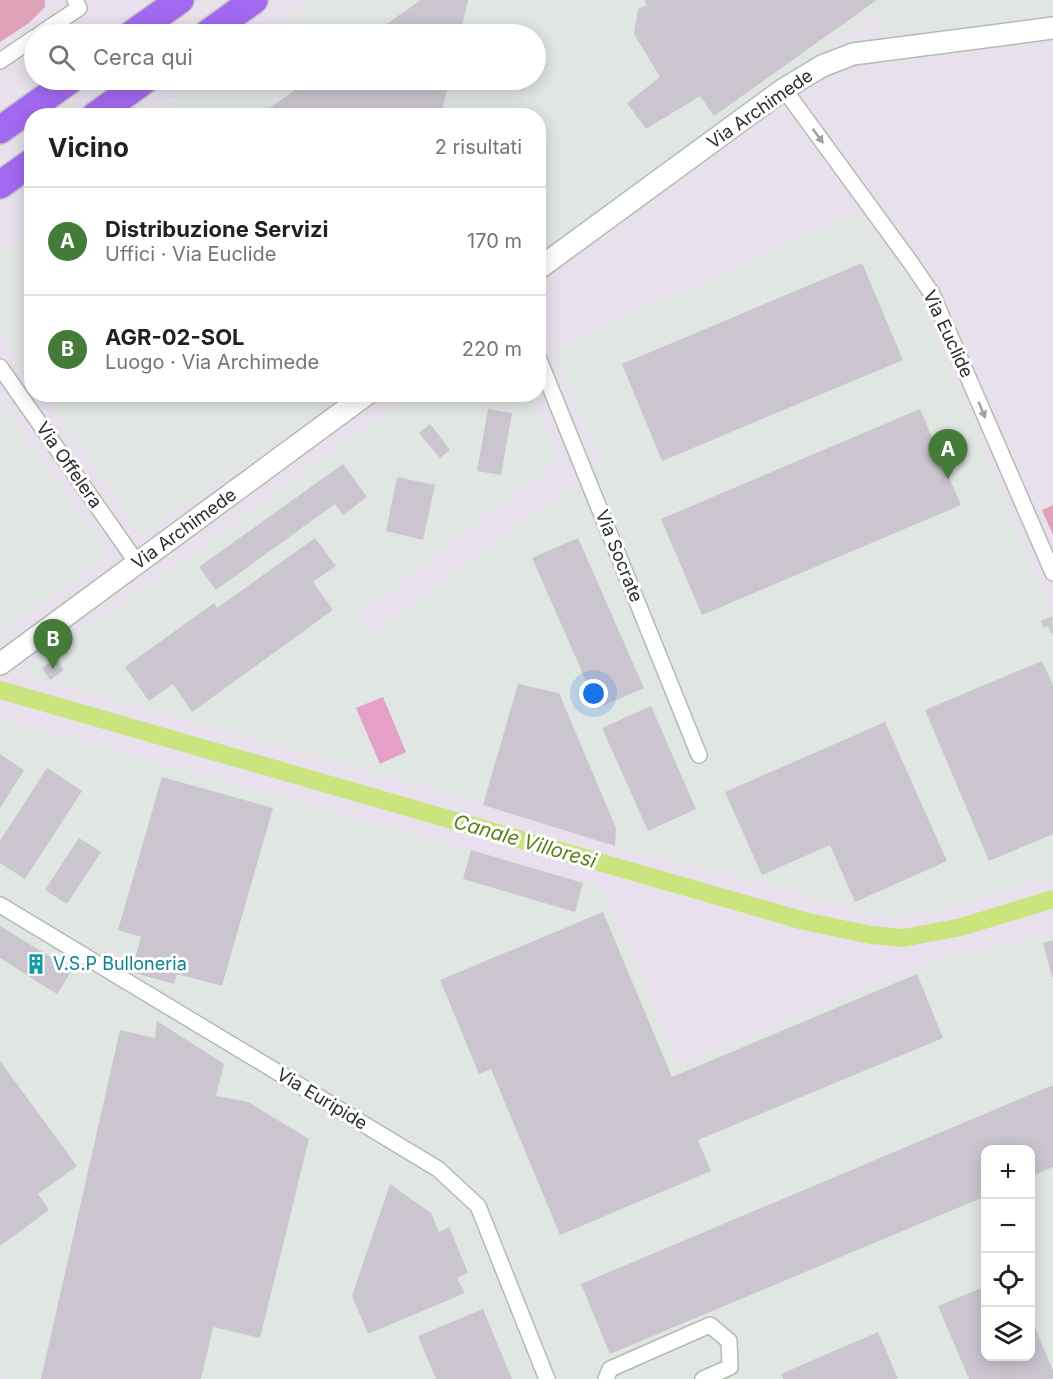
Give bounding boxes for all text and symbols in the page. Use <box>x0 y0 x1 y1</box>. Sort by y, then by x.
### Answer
search box <box>24 24 546 90</box>
icon: search <box>45 41 78 74</box>
text: Cerca qui <box>93 44 193 70</box>
street label: Via Archimede <box>703 64 816 153</box>
one-way arrow <box>812 129 824 144</box>
text: Vicino <box>48 132 129 163</box>
text: 2 risultati <box>435 135 522 159</box>
text: Distribuzione Servizi <box>105 216 328 242</box>
text: A <box>60 229 75 253</box>
text: 170 m <box>467 229 522 253</box>
text: Uffici · Via Euclide <box>105 242 276 266</box>
street label: Via Euclide <box>919 287 978 381</box>
text: AGR-02-SOL <box>105 324 245 350</box>
text: B <box>61 337 74 361</box>
text: 220 m <box>462 337 522 361</box>
text: Luogo · Via Archimede <box>105 350 319 374</box>
one-way arrow <box>978 401 988 419</box>
street label: Via Offelera <box>32 418 107 512</box>
pin: A <box>928 430 968 479</box>
street label: Via Archimede <box>127 484 240 574</box>
street label: Via Socrate <box>591 507 647 605</box>
pin: B <box>34 620 72 669</box>
your location <box>579 679 608 708</box>
water label: Canale Villoresi <box>451 809 600 873</box>
building icon: V.S.P Bulloneria <box>24 952 48 976</box>
place label: V.S.P Bulloneria <box>53 953 187 974</box>
street label: Via Euripide <box>273 1063 371 1134</box>
map controls <box>981 1145 1035 1361</box>
button: + <box>981 1145 1035 1199</box>
button: − <box>981 1199 1035 1253</box>
button: locate <box>981 1253 1035 1307</box>
button: layers <box>981 1307 1035 1361</box>

